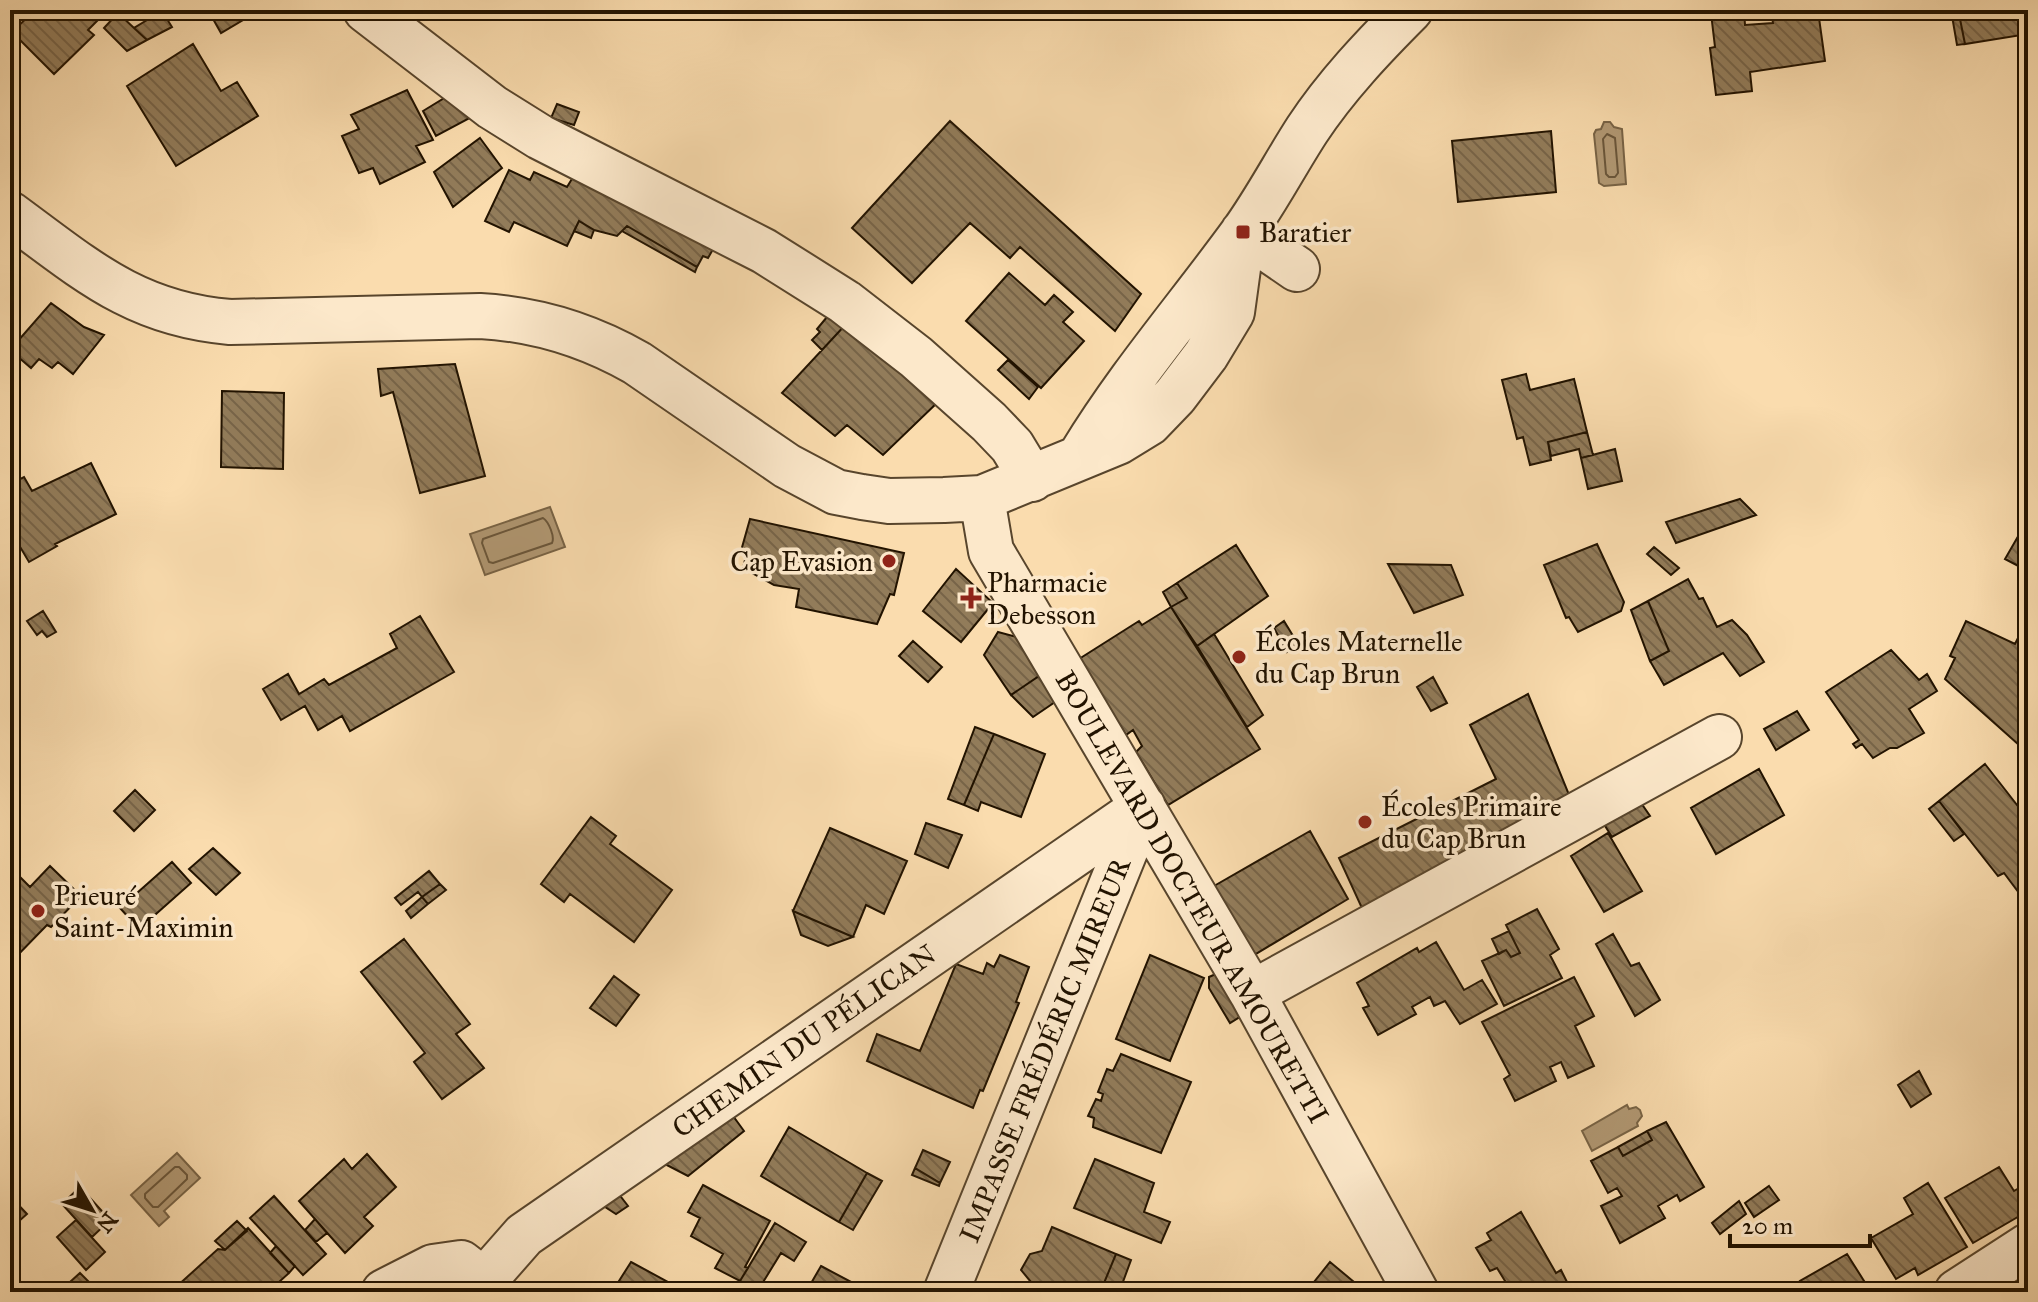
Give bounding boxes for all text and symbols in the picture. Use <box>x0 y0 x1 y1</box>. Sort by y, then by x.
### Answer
place label: Baratier <box>1259 215 1352 250</box>
marker: Baratier <box>1234 223 1252 241</box>
place label: Cap Evasion <box>730 544 873 579</box>
marker: Cap Evasion <box>880 552 898 570</box>
place label: Pharmacie Debesson <box>987 565 1107 632</box>
marker: Pharmacie Debesson <box>962 589 980 607</box>
place label: Écoles Maternelle du Cap Brun <box>1255 624 1463 691</box>
marker: Écoles Maternelle du Cap Brun <box>1230 648 1248 666</box>
street label: BOULEVARD DOCTEUR AMOURETTI <box>1048 664 1336 1130</box>
place label: Écoles Primaire du Cap Brun <box>1381 789 1562 856</box>
marker: Écoles Primaire du Cap Brun <box>1356 813 1374 831</box>
street label: IMPASSE FRÉDÉRIC MIREUR <box>952 851 1139 1247</box>
place label: Prieuré Saint-Maximin <box>54 878 233 945</box>
marker: Prieuré Saint-Maximin <box>29 902 47 920</box>
street label: CHEMIN DU PÉLICAN <box>665 937 943 1145</box>
north arrow <box>52 1170 132 1250</box>
scale bar <box>1730 1198 1870 1248</box>
text: N <box>91 1207 124 1238</box>
text: 20 m <box>1742 1211 1793 1241</box>

